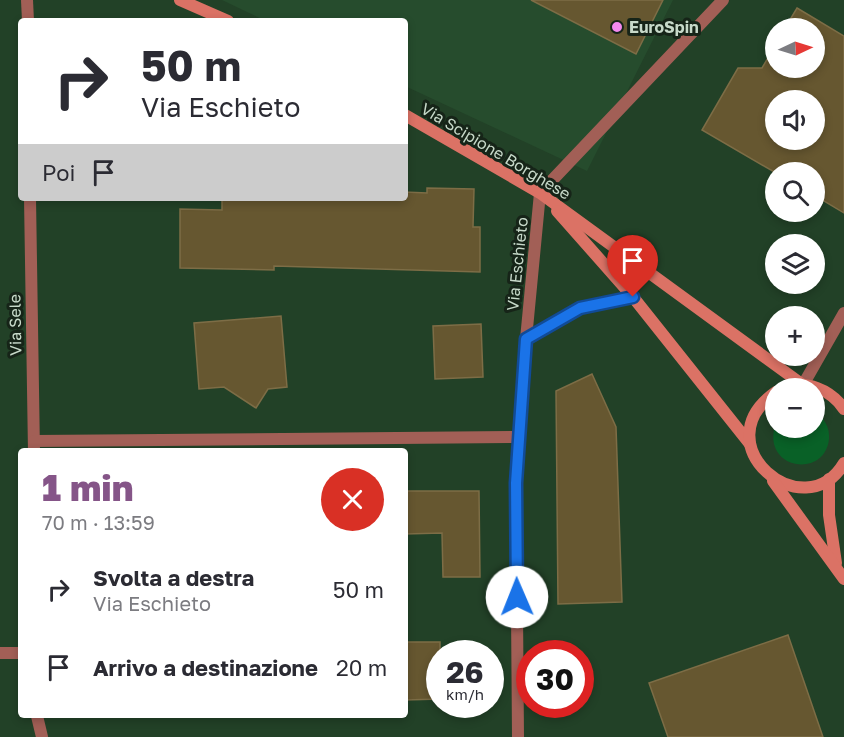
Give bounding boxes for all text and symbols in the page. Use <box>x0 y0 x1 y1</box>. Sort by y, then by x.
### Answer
place label: EuroSpin <box>629 17 699 37</box>
north arrow <box>765 18 825 78</box>
map controls <box>765 18 825 438</box>
marker: EuroSpin <box>610 20 624 34</box>
text: 50 m <box>141 40 241 90</box>
icon: right <box>42 42 120 120</box>
button: sound <box>765 90 825 150</box>
text: Via Eschieto <box>141 91 300 123</box>
street label: Via Scipione Borghese <box>417 98 575 204</box>
icon: arrive <box>87 156 120 189</box>
text: Poi <box>42 159 75 186</box>
button: search <box>765 162 825 222</box>
street label: Via Eschieto <box>502 216 532 312</box>
button: layers <box>765 234 825 294</box>
pin <box>607 235 658 297</box>
icon: arrive <box>616 244 649 277</box>
street label: Via Sele <box>4 294 26 356</box>
button: + <box>765 306 825 366</box>
button: − <box>765 378 825 438</box>
text: 1 min <box>42 466 133 509</box>
button: close <box>321 468 384 531</box>
text: 70 m · 13:59 <box>42 510 155 534</box>
text: Svolta a destra <box>93 564 254 591</box>
position arrow <box>485 565 549 629</box>
icon: right <box>42 573 75 606</box>
text: 50 m <box>333 576 384 603</box>
text: Via Eschieto <box>93 591 211 615</box>
speed limit sign: 30 <box>516 640 594 718</box>
icon: arrive <box>42 651 75 684</box>
text: Arrivo a destinazione <box>93 654 318 681</box>
text: 20 m <box>336 654 387 681</box>
text: 26 <box>446 654 484 690</box>
text: km/h <box>446 685 484 703</box>

